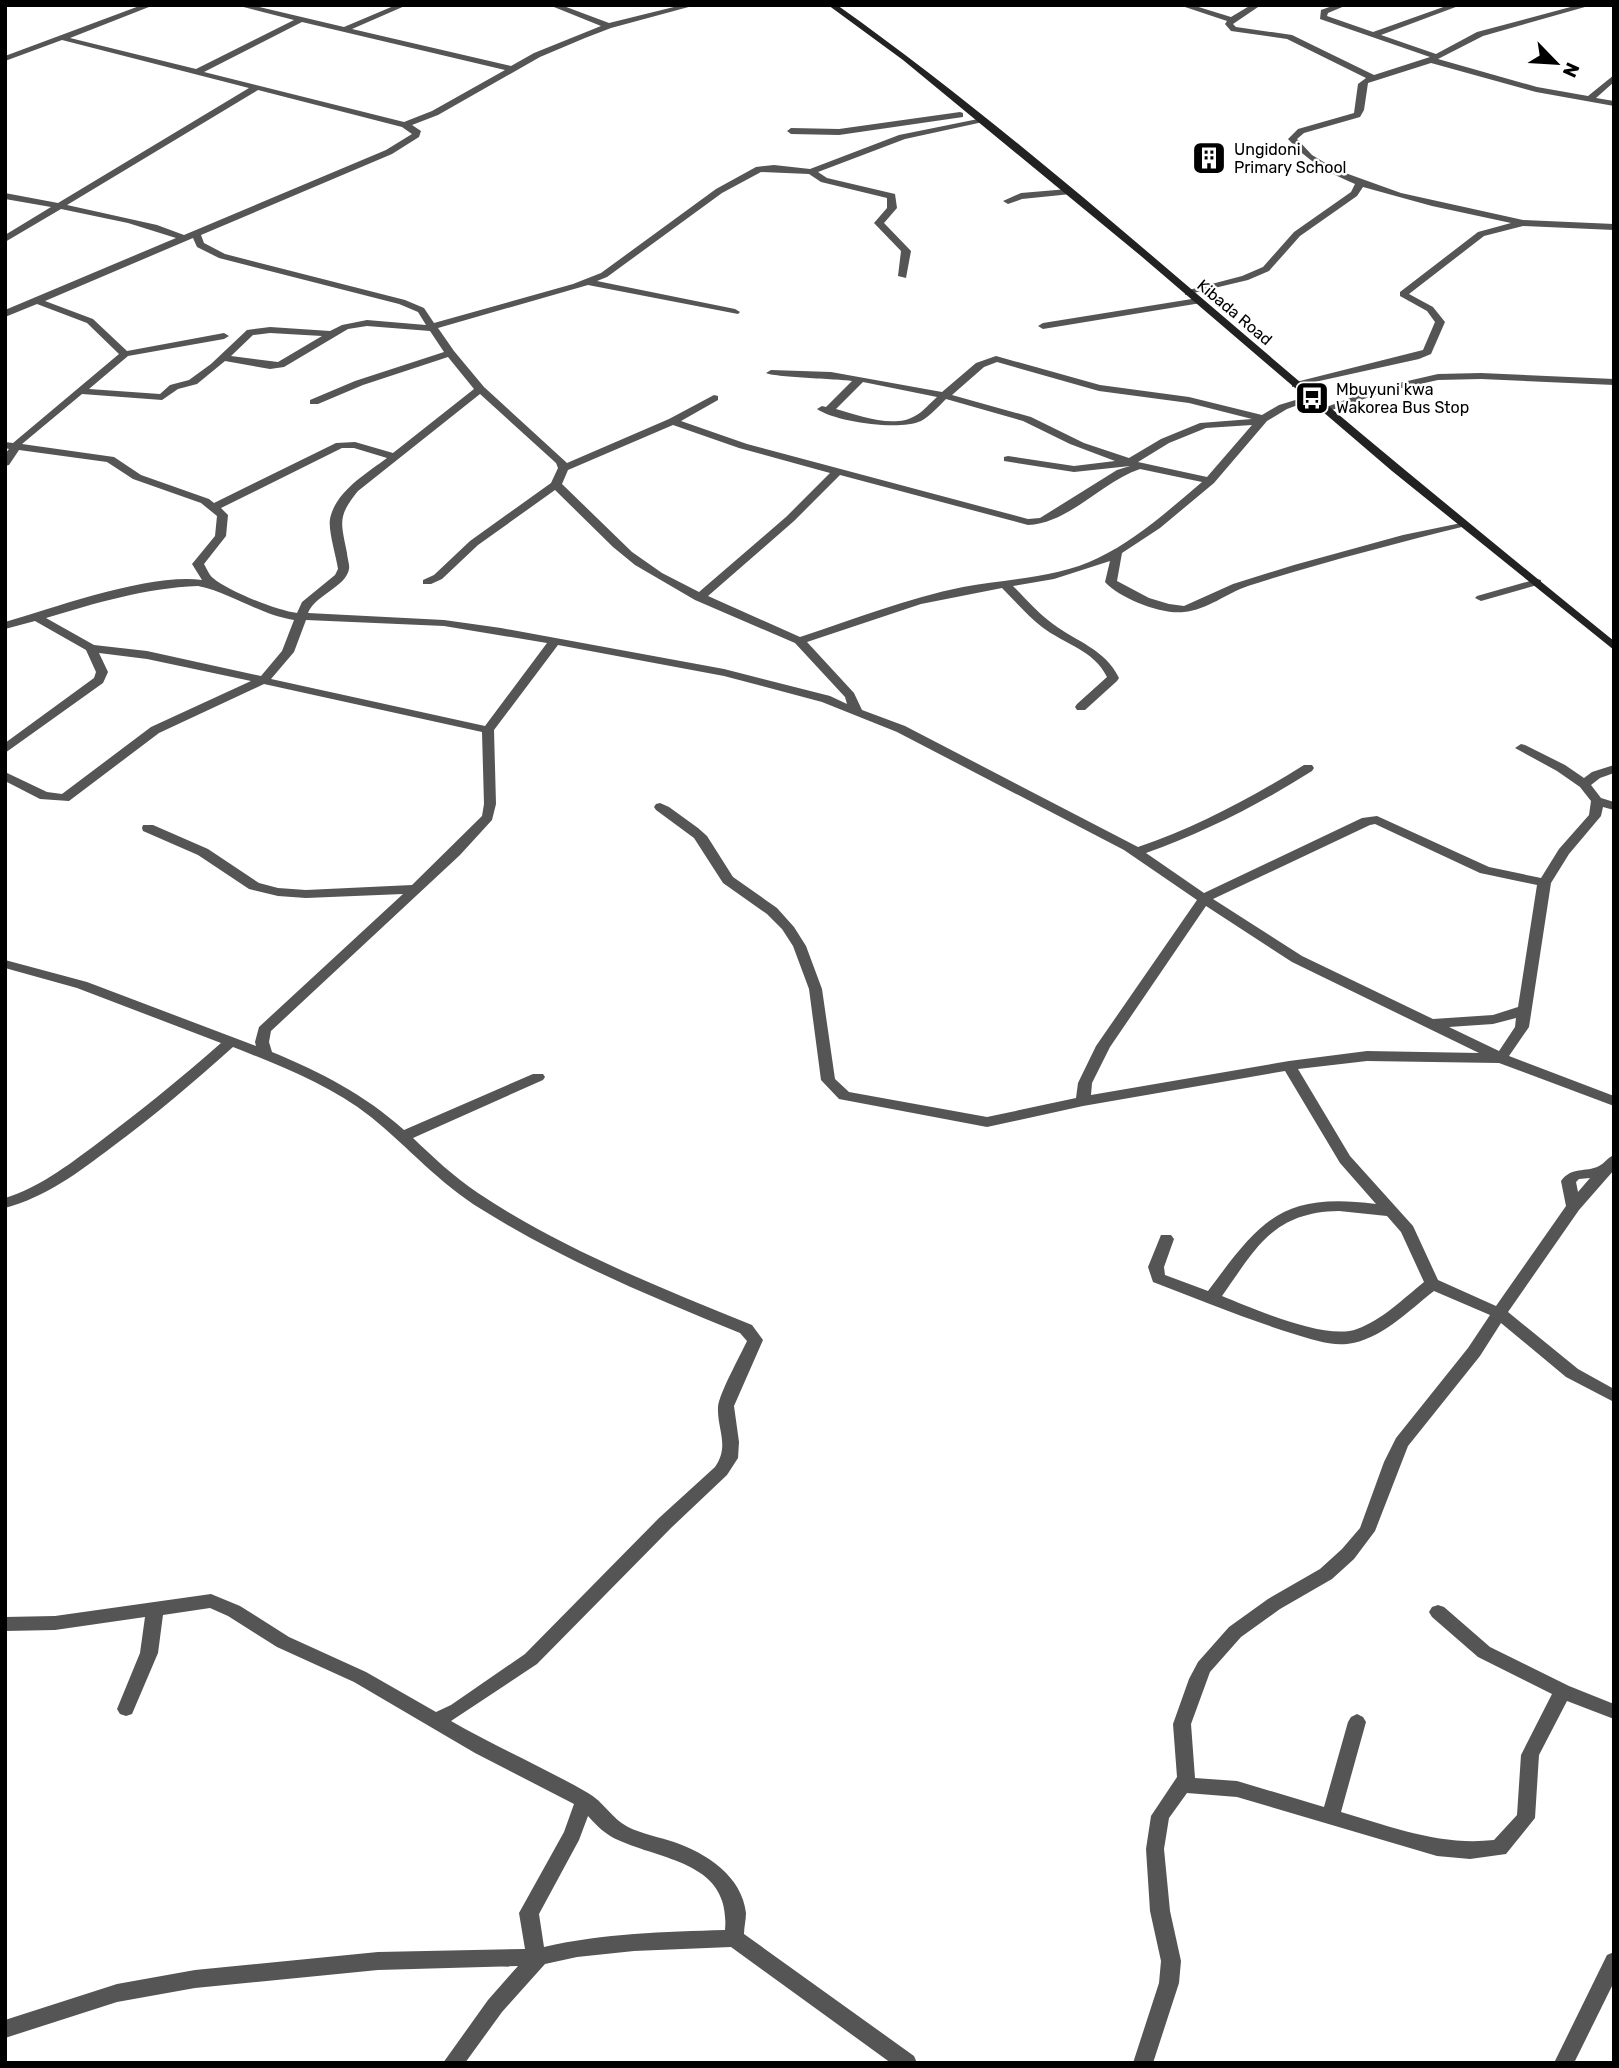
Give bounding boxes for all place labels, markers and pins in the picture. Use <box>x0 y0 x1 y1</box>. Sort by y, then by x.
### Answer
building icon: Ungidoni Primary School <box>1190 139 1228 177</box>
place label: Ungidoni Primary School <box>1234 140 1346 177</box>
bus stop icon: Mbuyuni kwa Wakorea Bus Stop <box>1293 379 1331 417</box>
place label: Mbuyuni kwa Wakorea Bus Stop <box>1336 380 1469 417</box>

